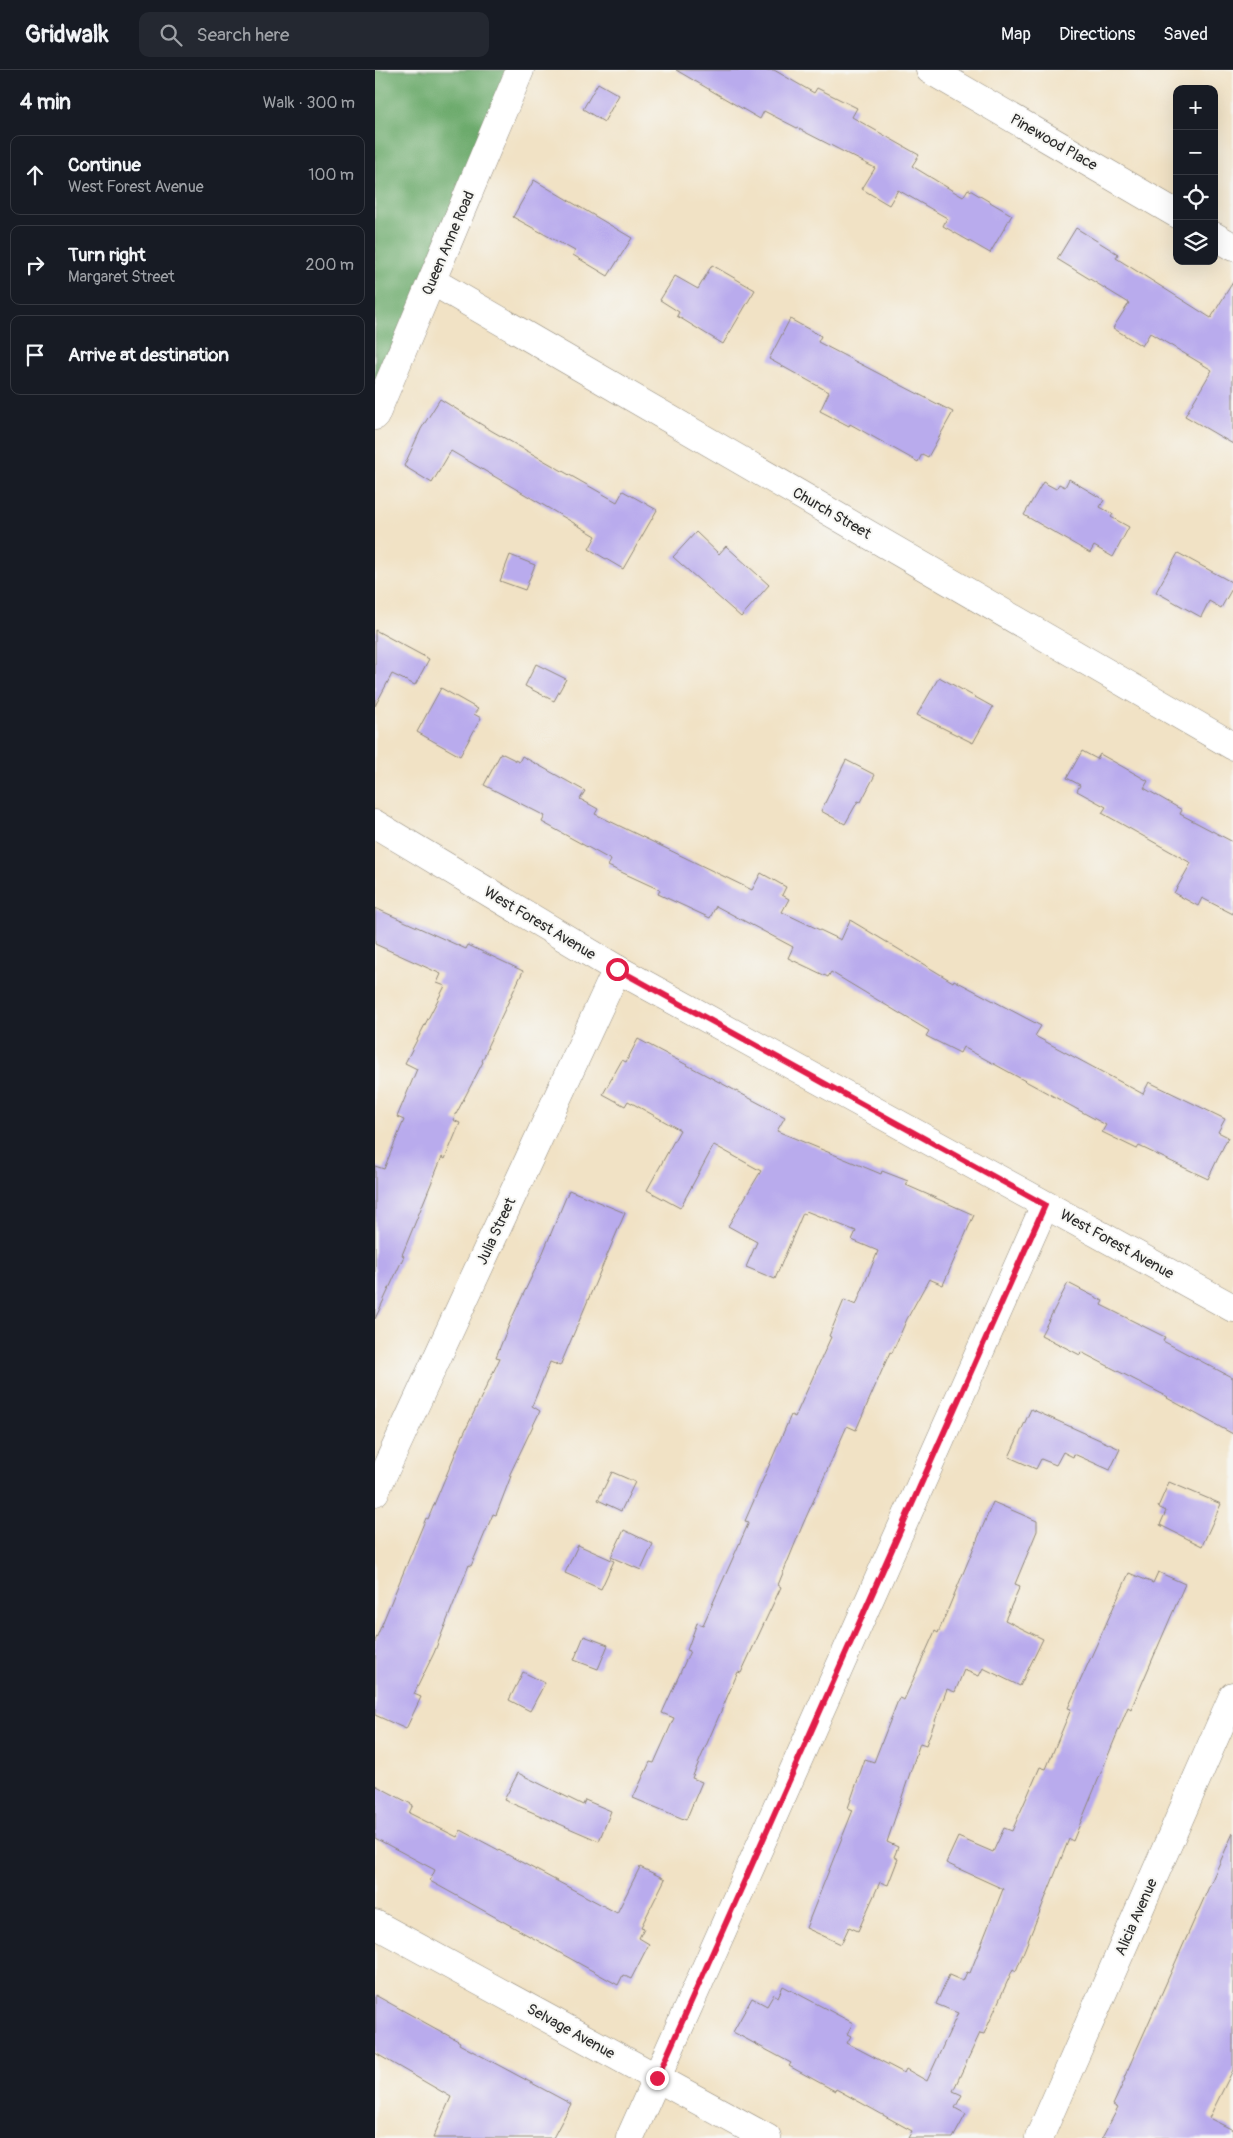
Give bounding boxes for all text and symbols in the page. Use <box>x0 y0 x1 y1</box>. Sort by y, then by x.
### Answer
search box <box>139 12 489 57</box>
text: Gridwalk <box>25 20 109 49</box>
icon: search <box>157 21 185 49</box>
text: Search here <box>197 23 289 47</box>
text: Map <box>1001 23 1031 46</box>
text: Directions <box>1059 23 1135 46</box>
text: Saved <box>1163 23 1208 46</box>
map controls <box>1173 85 1218 265</box>
button: + <box>1173 85 1218 130</box>
text: 4 min <box>20 89 71 116</box>
text: Walk · 300 m <box>263 93 355 113</box>
street label: Pinewood Place <box>1007 110 1101 175</box>
button: − <box>1173 130 1218 175</box>
text: Continue <box>68 153 141 177</box>
icon: ahead <box>21 161 49 189</box>
text: 100 m <box>308 165 354 185</box>
button: locate <box>1173 175 1218 220</box>
text: West Forest Avenue <box>68 177 204 197</box>
street label: Queen Anne Road <box>418 188 479 298</box>
button: layers <box>1173 220 1218 265</box>
text: Turn right <box>68 243 146 267</box>
icon: right <box>21 251 49 279</box>
text: 200 m <box>306 255 354 275</box>
text: Margaret Street <box>68 267 175 287</box>
icon: arrive <box>21 341 49 369</box>
text: Arrive at destination <box>68 343 229 367</box>
street label: Church Street <box>789 483 875 544</box>
street label: West Forest Avenue <box>480 883 600 965</box>
route start <box>606 958 629 981</box>
street label: Julia Street <box>473 1194 521 1268</box>
street label: West Forest Avenue <box>1057 1205 1177 1284</box>
street label: Alicia Avenue <box>1111 1875 1162 1959</box>
street label: Selvage Avenue <box>523 1999 619 2064</box>
route end <box>646 2067 669 2090</box>

